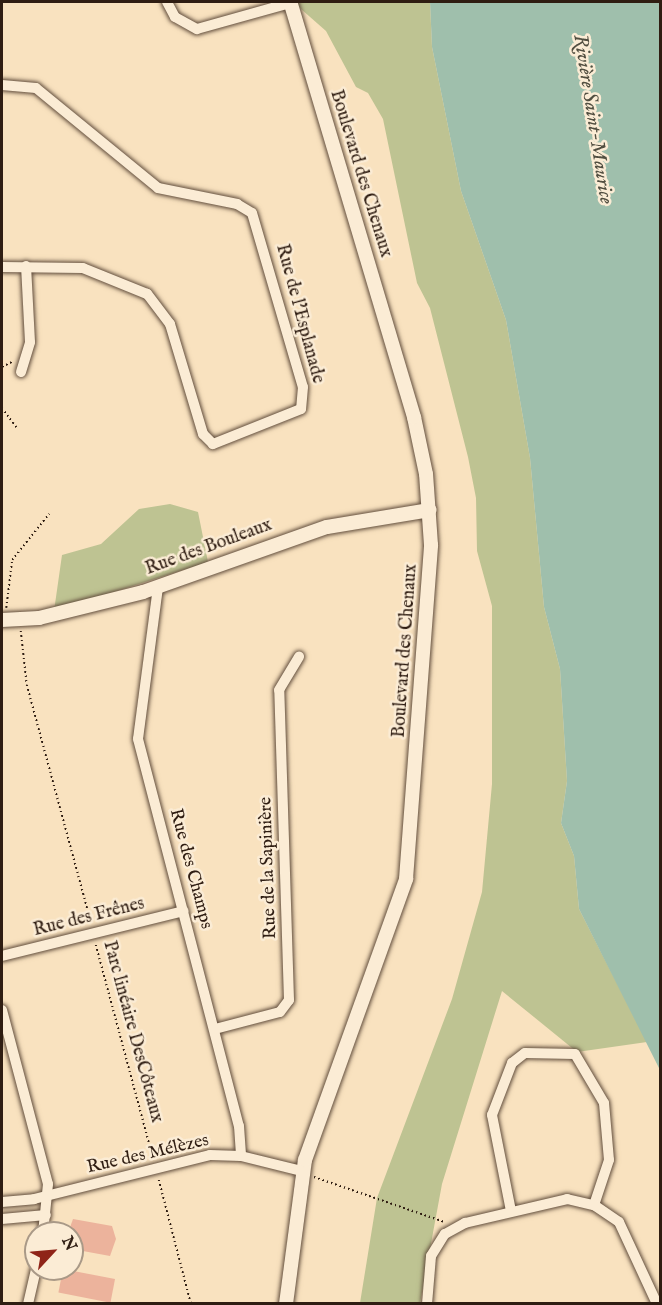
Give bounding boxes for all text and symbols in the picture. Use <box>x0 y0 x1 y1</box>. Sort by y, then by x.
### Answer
water label: Rivière Saint-Maurice <box>568 32 618 206</box>
street label: Boulevard des Chenaux <box>324 88 396 260</box>
street label: Rue de l'Esplanade <box>270 242 328 386</box>
street label: Rue des Bouleaux <box>143 515 275 581</box>
street label: Boulevard des Chenaux <box>389 563 423 739</box>
street label: Rue de la Sapinière <box>256 796 282 940</box>
street label: Rue des Champs <box>164 807 216 931</box>
street label: Rue des Frênes <box>31 894 147 942</box>
street label: Parc linéaire DesCôteaux <box>97 939 167 1125</box>
street label: Rue des Mélèzes <box>85 1130 211 1180</box>
north arrow <box>24 1221 84 1281</box>
text: N <box>56 1233 80 1255</box>

